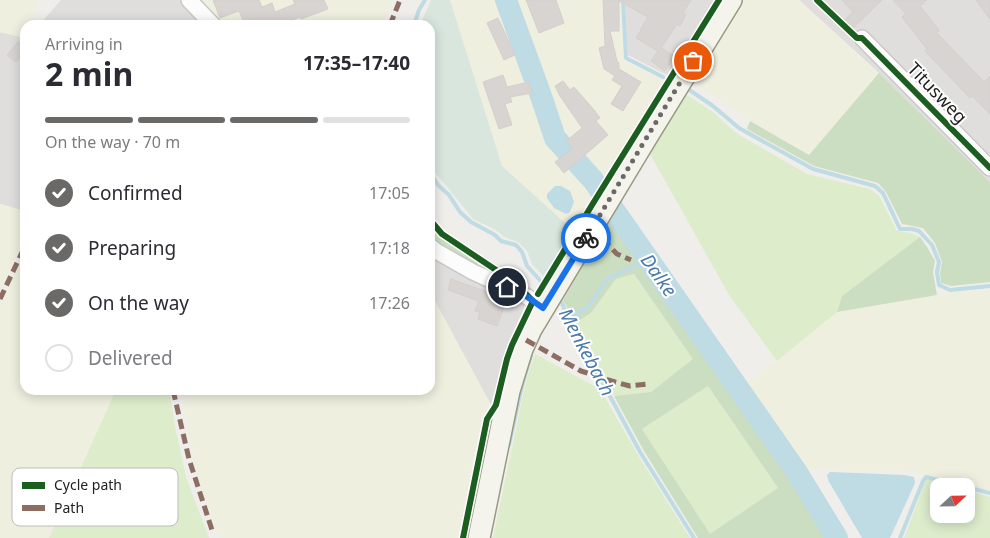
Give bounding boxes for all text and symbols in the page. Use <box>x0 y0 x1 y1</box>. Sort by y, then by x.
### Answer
text: Arriving in <box>45 33 123 55</box>
pin <box>672 40 714 82</box>
icon: bag <box>679 47 707 75</box>
text: 17:35–17:40 <box>303 50 410 76</box>
text: 2 min <box>45 52 133 95</box>
street label: Titusweg <box>903 57 973 128</box>
text: On the way · 70 m <box>45 131 180 153</box>
icon: check <box>45 179 73 207</box>
text: Confirmed <box>88 180 183 206</box>
text: 17:05 <box>369 182 410 204</box>
courier <box>561 213 611 263</box>
icon: bike <box>572 224 600 252</box>
icon: check <box>45 234 73 262</box>
text: Preparing <box>88 235 176 261</box>
text: 17:18 <box>369 237 410 259</box>
water label: Dalke <box>635 248 683 302</box>
pin <box>486 266 528 308</box>
icon: home <box>493 273 521 301</box>
icon: check <box>45 289 73 317</box>
text: On the way <box>88 290 189 316</box>
text: 17:26 <box>369 292 410 314</box>
water label: Menkebach <box>553 303 621 401</box>
text: Delivered <box>88 345 173 371</box>
legend <box>12 468 178 526</box>
text: Cycle path <box>54 475 122 494</box>
north arrow <box>930 478 975 522</box>
map controls <box>930 478 975 523</box>
text: Path <box>54 498 84 517</box>

